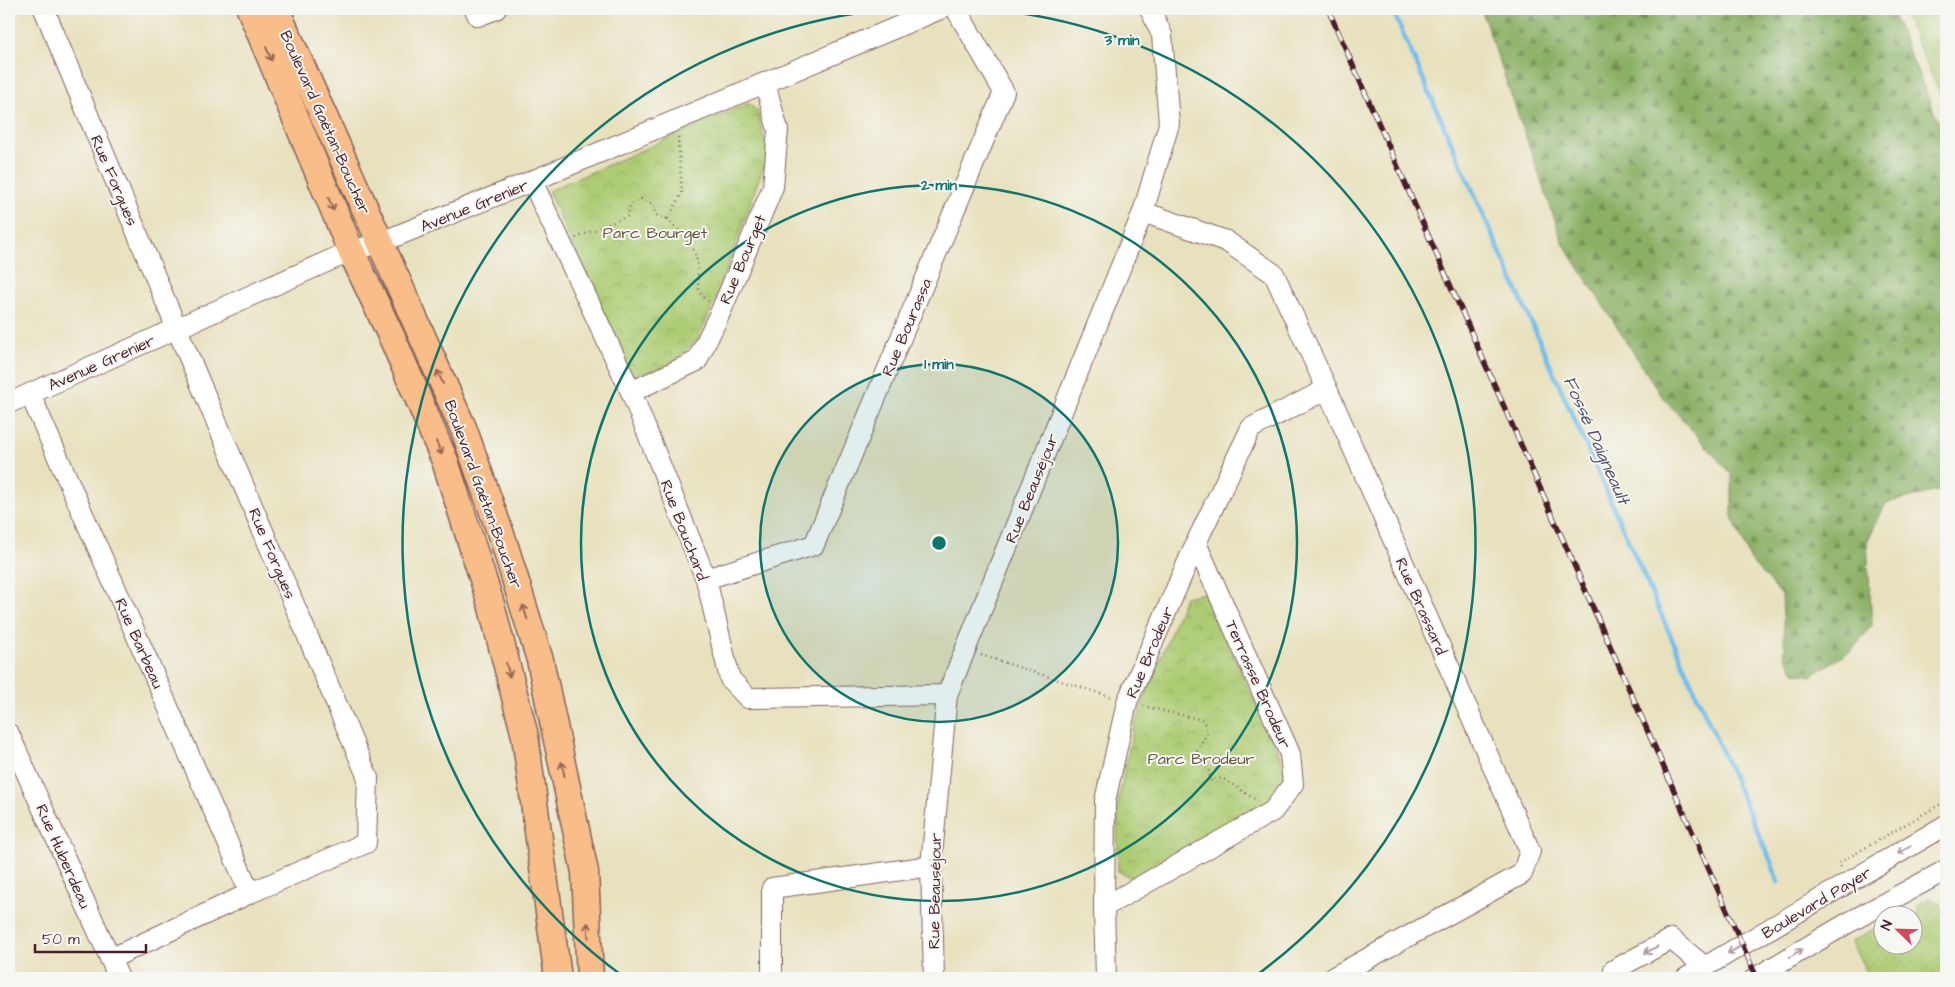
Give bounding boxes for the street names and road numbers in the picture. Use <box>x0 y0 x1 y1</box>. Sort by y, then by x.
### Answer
street label: Boulevard Gaétan-Boucher <box>275 27 376 218</box>
street label: Rue Forgues <box>84 132 143 230</box>
street label: Avenue Grenier <box>417 174 532 238</box>
street label: Rue Bourget <box>714 211 773 308</box>
street label: Rue Bourassa <box>876 275 937 380</box>
street label: Avenue Grenier <box>44 329 159 396</box>
street label: Boulevard Gaétan-Boucher <box>439 397 527 592</box>
street label: Rue Beauséjour <box>1000 430 1064 546</box>
street label: Rue Bouchard <box>655 477 713 584</box>
street label: Rue Forgues <box>242 505 301 603</box>
street label: Rue Brassard <box>1390 554 1452 658</box>
street label: Rue Barbeau <box>109 595 169 692</box>
street label: Rue Brodeur <box>1121 603 1179 702</box>
street label: Terrasse Brodeur <box>1220 617 1296 752</box>
street label: Rue Huberdeau <box>30 801 96 912</box>
street label: Rue Beauséjour <box>923 832 947 949</box>
street label: Boulevard Payer <box>1758 861 1876 945</box>

